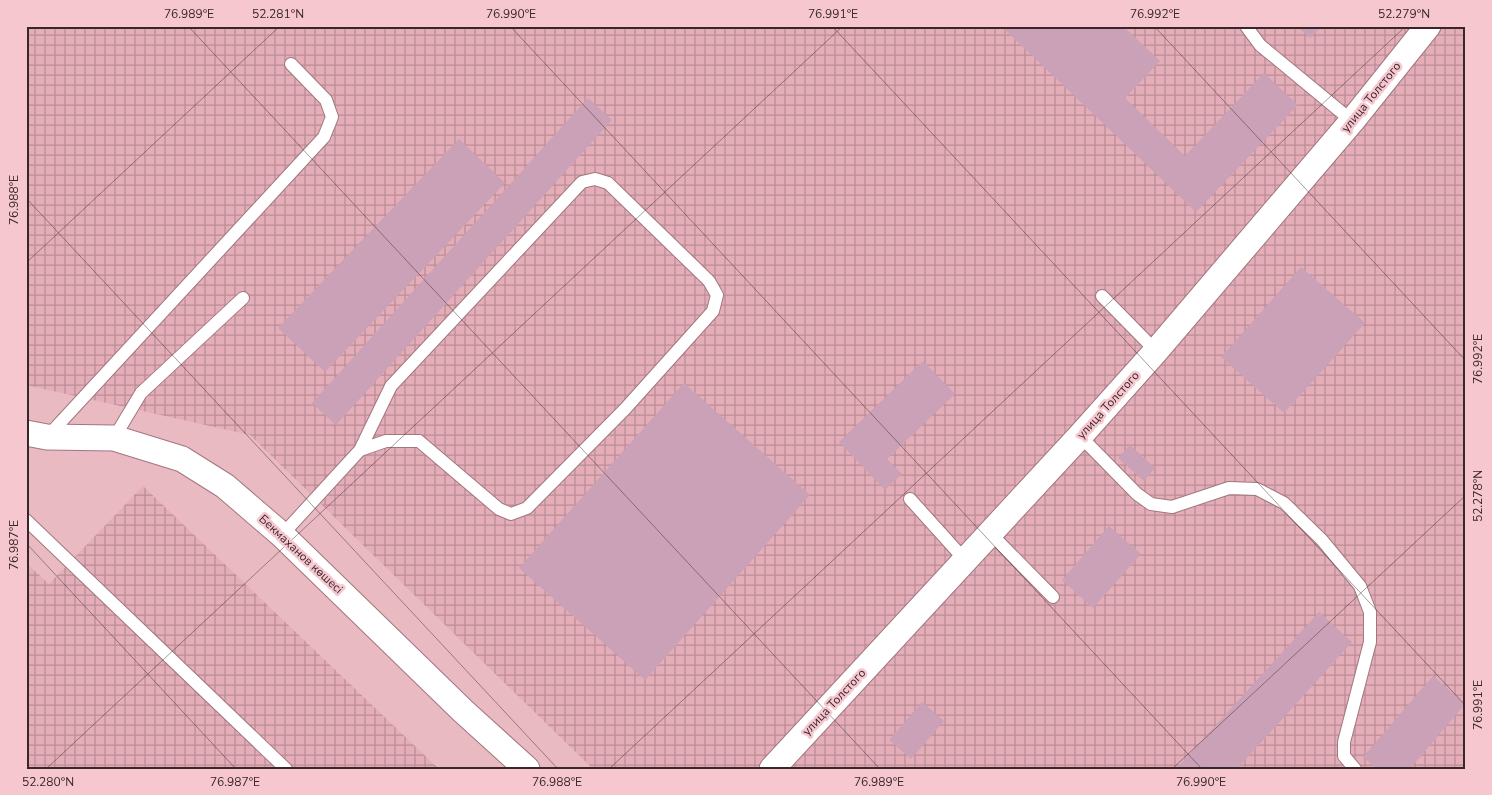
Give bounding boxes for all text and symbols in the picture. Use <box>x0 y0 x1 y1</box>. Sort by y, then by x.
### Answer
text: 76.989°E <box>164 6 214 22</box>
text: 52.281°N <box>252 6 304 22</box>
text: 76.990°E <box>486 6 536 22</box>
text: 76.991°E <box>808 6 858 22</box>
text: 76.992°E <box>1130 6 1180 22</box>
text: 52.279°N <box>1378 6 1430 22</box>
street label: улица Толстого <box>1338 58 1404 136</box>
text: 76.988°E <box>6 175 22 225</box>
text: 76.992°E <box>1470 334 1486 384</box>
street label: улица Толстого <box>1073 367 1143 442</box>
text: 52.278°N <box>1470 470 1486 522</box>
street label: Бекмаханов көшесі <box>256 511 346 597</box>
text: 76.987°E <box>6 520 22 570</box>
street label: улица Толстого <box>799 665 869 739</box>
text: 76.991°E <box>1470 680 1486 730</box>
text: 52.280°N <box>22 774 74 790</box>
text: 76.987°E <box>210 774 260 790</box>
text: 76.988°E <box>532 774 582 790</box>
text: 76.989°E <box>854 774 904 790</box>
text: 76.990°E <box>1176 774 1226 790</box>

